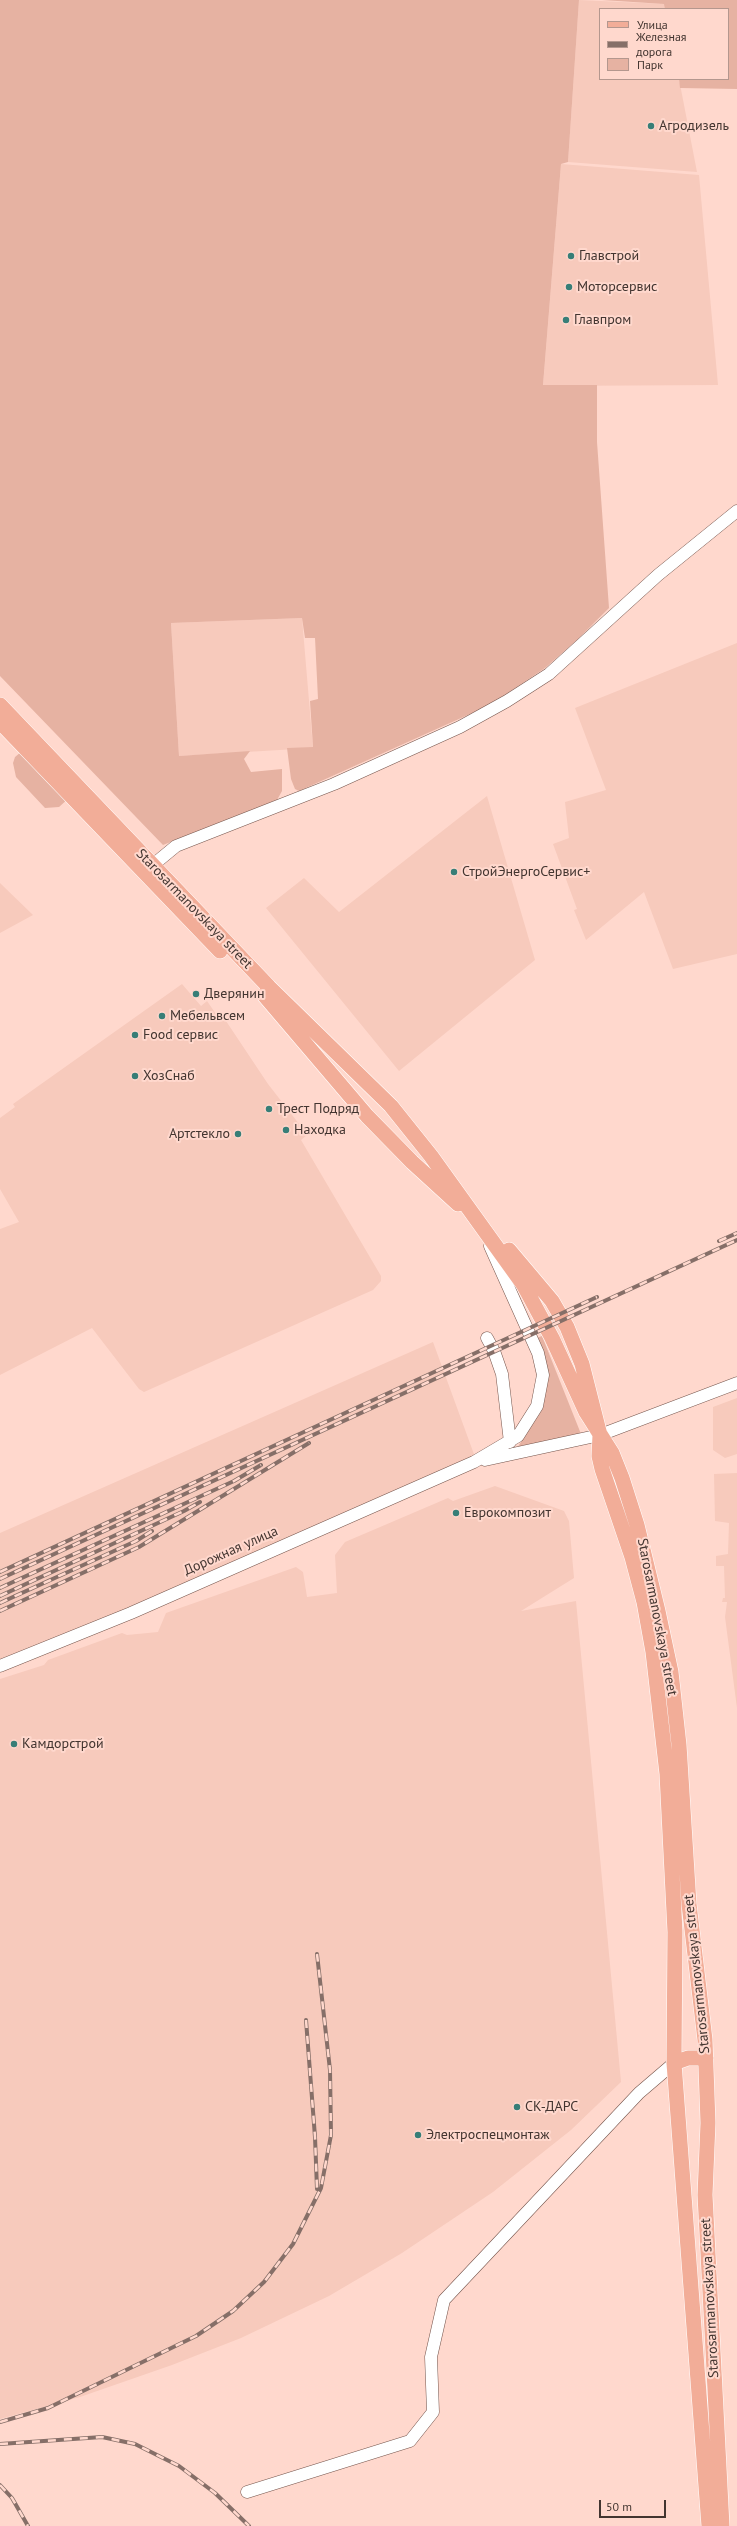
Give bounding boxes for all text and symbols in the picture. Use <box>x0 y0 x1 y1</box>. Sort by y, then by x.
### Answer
legend <box>599 8 729 80</box>
text: Улица <box>637 17 668 32</box>
text: Железная дорога <box>636 29 687 59</box>
text: Парк <box>637 57 663 72</box>
place label: Агродизель <box>659 118 729 134</box>
marker: Агродизель <box>646 121 656 131</box>
place label: Главстрой <box>579 248 639 264</box>
marker: Главстрой <box>566 251 576 261</box>
place label: Моторсервис <box>577 279 657 295</box>
marker: Моторсервис <box>564 282 574 292</box>
place label: Главпром <box>574 312 631 328</box>
marker: Главпром <box>561 315 571 325</box>
street label: Starosarmanovskaya street <box>132 846 256 972</box>
place label: СтройЭнергоСервис+ <box>462 864 590 880</box>
marker: СтройЭнергоСервис+ <box>449 867 459 877</box>
place label: Дверянин <box>204 986 264 1002</box>
marker: Дверянин <box>191 989 201 999</box>
place label: Мебельвсем <box>170 1008 245 1024</box>
marker: Мебельвсем <box>157 1011 167 1021</box>
place label: Food сервис <box>143 1027 218 1043</box>
marker: Food сервис <box>130 1030 140 1040</box>
place label: ХозCнаб <box>143 1068 195 1084</box>
marker: ХозCнаб <box>130 1071 140 1081</box>
place label: Трест Подряд <box>277 1101 359 1117</box>
marker: Трест Подряд <box>264 1104 274 1114</box>
place label: Находка <box>294 1122 346 1138</box>
marker: Находка <box>281 1125 291 1135</box>
place label: Артстекло <box>169 1126 230 1142</box>
marker: Артстекло <box>233 1129 243 1139</box>
place label: Еврокомпозит <box>464 1505 551 1521</box>
marker: Еврокомпозит <box>451 1508 461 1518</box>
street label: Дорожная улица <box>181 1523 281 1579</box>
street label: Starosarmanovskaya street <box>633 1537 681 1697</box>
place label: Камдорстрой <box>22 1736 104 1752</box>
marker: Камдорстрой <box>9 1739 19 1749</box>
street label: Starosarmanovskaya street <box>680 1894 714 2054</box>
place label: СК-ДАРС <box>525 2099 578 2115</box>
marker: СК-ДАРС <box>512 2102 522 2112</box>
place label: Электроспецмонтаж <box>426 2127 550 2143</box>
marker: Электроспецмонтаж <box>413 2130 423 2140</box>
street label: Starosarmanovskaya street <box>697 2218 723 2378</box>
scale bar <box>601 2492 668 2518</box>
text: 50 m <box>606 2499 632 2514</box>

